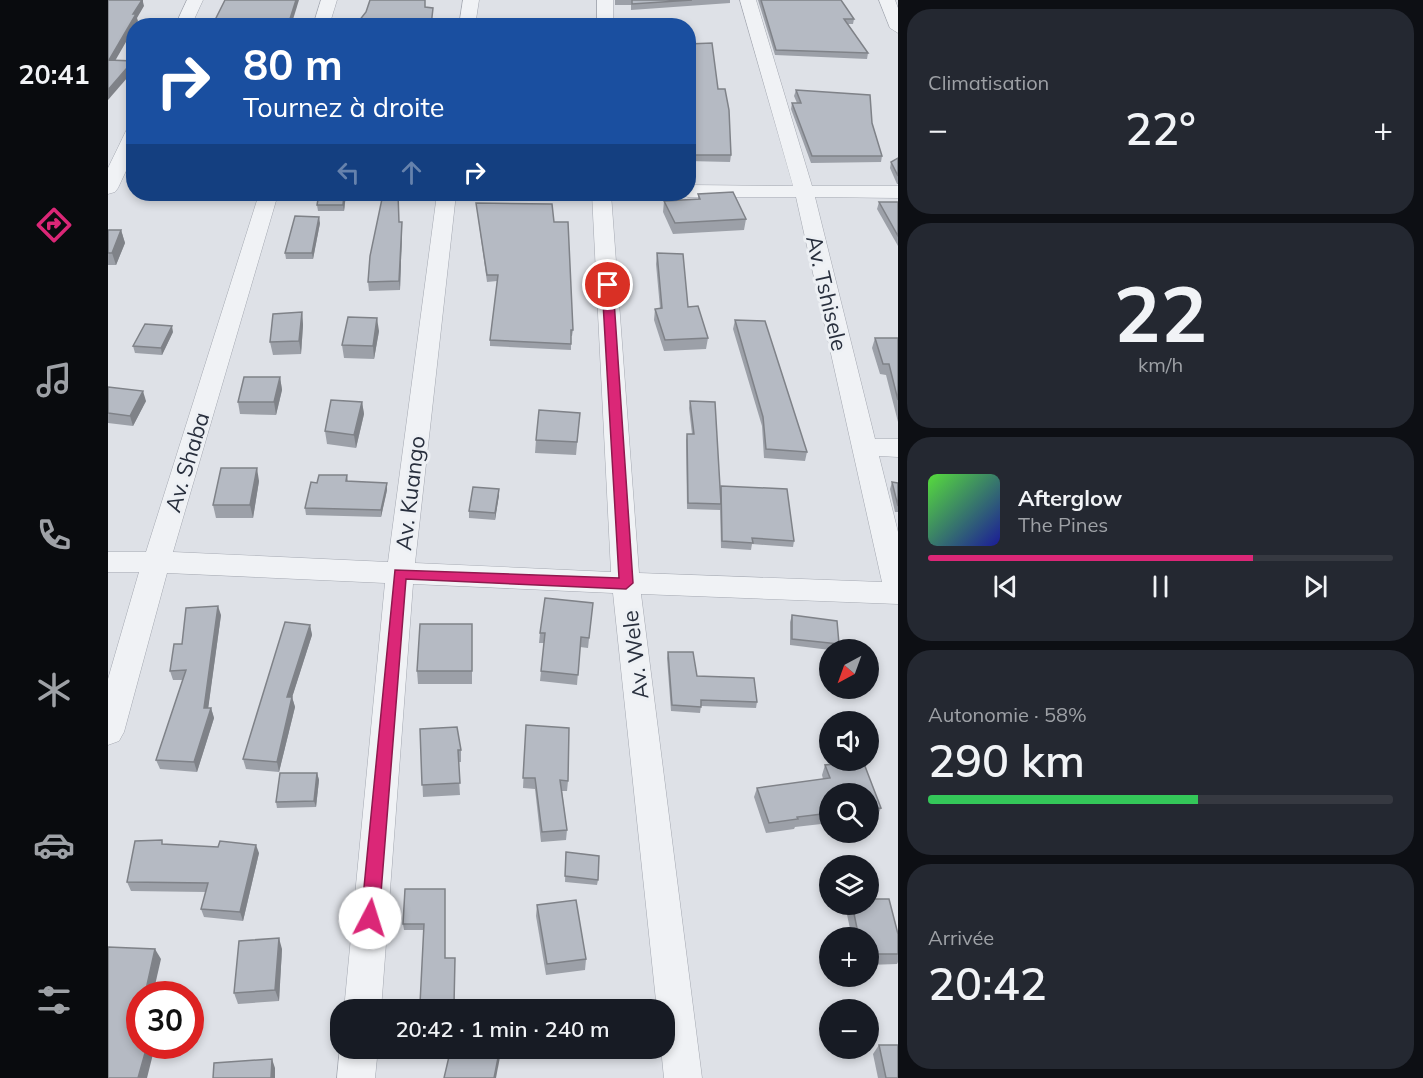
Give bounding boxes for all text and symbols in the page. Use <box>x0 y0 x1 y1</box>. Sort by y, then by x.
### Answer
text: 80 m <box>243 38 343 91</box>
icon: right <box>144 42 222 120</box>
text: 20:41 <box>18 57 90 91</box>
text: Climatisation <box>928 70 1049 95</box>
text: Tournez à droite <box>243 90 444 124</box>
text: 22° <box>1125 100 1196 156</box>
text: − <box>928 108 948 149</box>
text: + <box>1373 108 1393 149</box>
icon: left <box>332 156 365 189</box>
icon: ahead <box>395 156 428 189</box>
icon: right <box>458 156 491 189</box>
icon: directions <box>33 204 75 246</box>
street label: Av. Tshisele <box>800 233 854 353</box>
pin <box>582 259 633 310</box>
text: 22 <box>1114 264 1207 362</box>
icon: arrive <box>591 268 624 301</box>
text: km/h <box>1138 352 1183 377</box>
icon: music <box>33 359 75 401</box>
street label: Av. Shaba <box>159 409 215 515</box>
street label: Av. Kuango <box>389 434 431 552</box>
text: Afterglow <box>1018 484 1122 512</box>
text: The Pines <box>1018 512 1108 537</box>
icon: phone <box>33 514 75 556</box>
icon: previous <box>989 570 1022 603</box>
icon: pause <box>1144 570 1177 603</box>
icon: next <box>1299 570 1332 603</box>
street label: Av. Wele <box>616 609 654 701</box>
north arrow <box>819 639 879 699</box>
map controls <box>819 639 879 1059</box>
icon: climate <box>33 669 75 711</box>
text: Autonomie · 58% <box>928 702 1087 727</box>
button: sound <box>819 711 879 771</box>
text: 290 km <box>928 732 1085 788</box>
button: search <box>819 783 879 843</box>
icon: car <box>33 824 75 866</box>
button: layers <box>819 855 879 915</box>
position arrow <box>338 886 402 950</box>
text: Arrivée <box>928 925 994 950</box>
button: + <box>819 927 879 987</box>
text: 20:42 <box>928 955 1047 1011</box>
icon: filters <box>33 979 75 1021</box>
speed limit sign: 30 <box>126 981 204 1059</box>
button: − <box>819 999 879 1059</box>
text: 20:42 · 1 min · 240 m <box>395 1015 610 1043</box>

